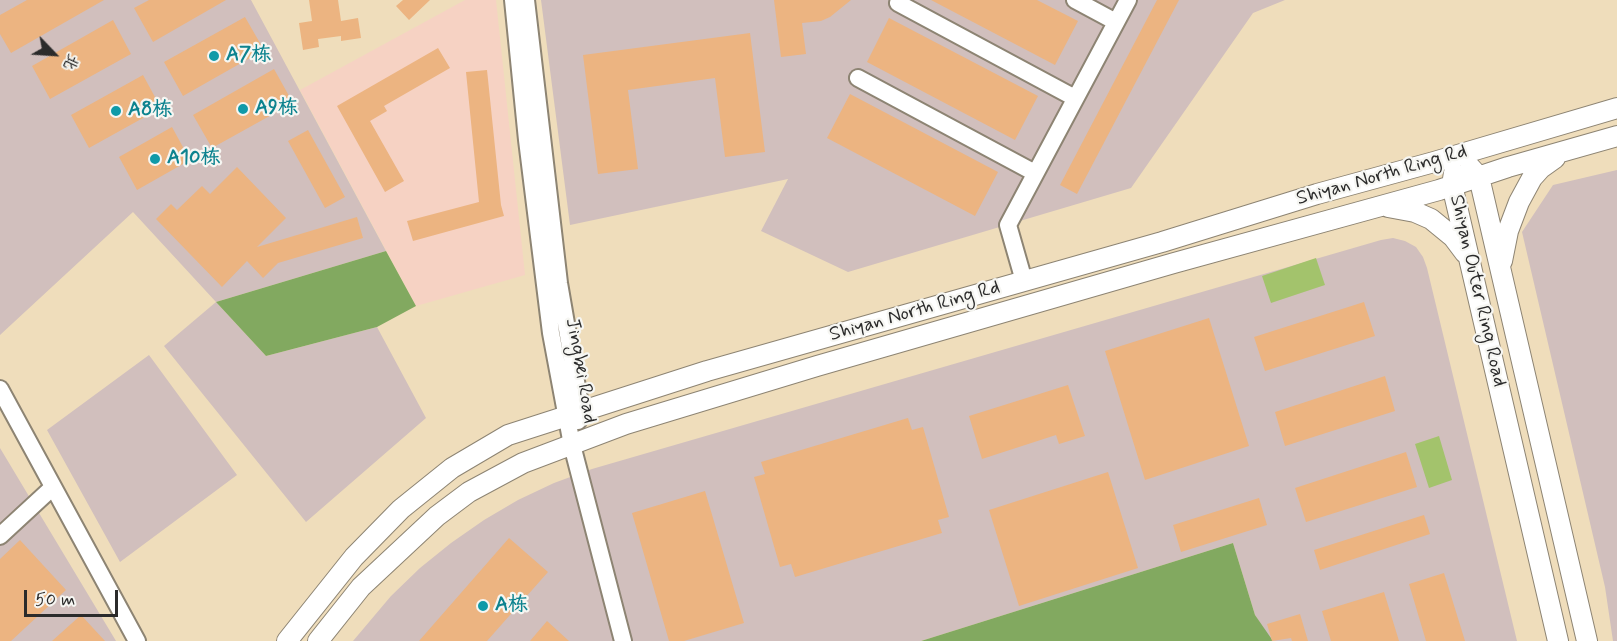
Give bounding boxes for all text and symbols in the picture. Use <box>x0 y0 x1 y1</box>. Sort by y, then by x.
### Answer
north arrow <box>24 24 84 84</box>
place label: A7栋 <box>226 44 271 68</box>
marker: A7栋 <box>207 49 221 63</box>
text: 北 <box>58 50 84 74</box>
place label: A9栋 <box>255 97 298 121</box>
place label: A8栋 <box>128 99 172 123</box>
marker: A9栋 <box>236 102 250 116</box>
marker: A8栋 <box>109 104 123 118</box>
street label: Shiyan North Ring Rd <box>1294 140 1470 212</box>
place label: A10栋 <box>167 147 220 171</box>
marker: A10栋 <box>148 152 162 166</box>
street label: Shiyan Outer Ring Road <box>1443 193 1511 389</box>
street label: Shiyan North Ring Rd <box>827 276 1003 348</box>
street label: Jingbei Road <box>559 317 601 425</box>
scale bar <box>27 578 122 616</box>
text: 50 m <box>35 588 75 612</box>
place label: A栋 <box>495 594 528 618</box>
marker: A栋 <box>476 599 490 613</box>

